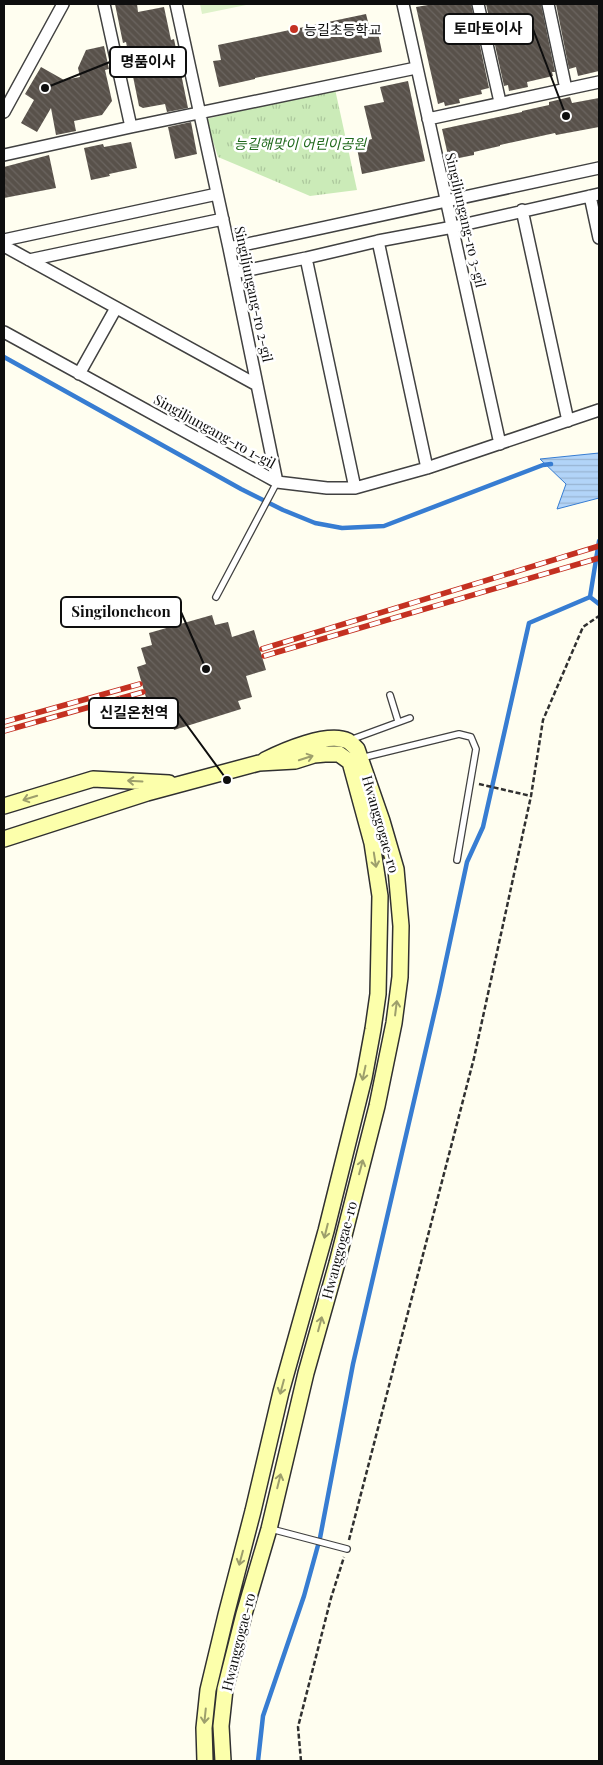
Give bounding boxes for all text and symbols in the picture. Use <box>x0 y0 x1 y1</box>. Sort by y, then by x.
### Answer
callout: 토마토이사 <box>444 14 533 44</box>
text: 토마토이사 <box>453 18 523 38</box>
place label: 능길초등학교 <box>304 20 381 39</box>
marker: 능길초등학교 <box>288 23 300 35</box>
callout: 명품이사 <box>110 47 186 77</box>
text: 명품이사 <box>120 51 176 71</box>
park label: 능길해맞이 어린이공원 <box>234 134 367 153</box>
street label: Singiljungang-ro 3-gil <box>441 151 491 289</box>
street label: Singiljungang-ro 2-gil <box>230 224 278 364</box>
street label: Singiljungang-ro 1-gil <box>151 390 279 472</box>
callout: Singiloncheon <box>61 597 181 627</box>
text: Singiloncheon <box>71 601 172 621</box>
callout: 신길온천역 <box>89 698 178 728</box>
text: 신길온천역 <box>99 702 169 722</box>
one-way arrow <box>297 752 313 762</box>
street label: Hwanggogae-ro <box>358 773 404 875</box>
one-way arrow <box>127 777 143 786</box>
one-way arrow <box>23 794 39 803</box>
one-way arrow <box>370 851 380 867</box>
one-way arrow <box>391 1001 401 1017</box>
one-way arrow <box>359 1065 369 1081</box>
one-way arrow <box>357 1159 366 1175</box>
street label: Hwanggogae-ro <box>317 1199 361 1301</box>
one-way arrow <box>320 1222 330 1238</box>
one-way arrow <box>315 1316 325 1332</box>
one-way arrow <box>277 1379 286 1395</box>
one-way arrow <box>275 1474 285 1490</box>
one-way arrow <box>236 1549 245 1565</box>
street label: Hwanggogae-ro <box>217 1591 259 1693</box>
one-way arrow <box>200 1708 210 1724</box>

